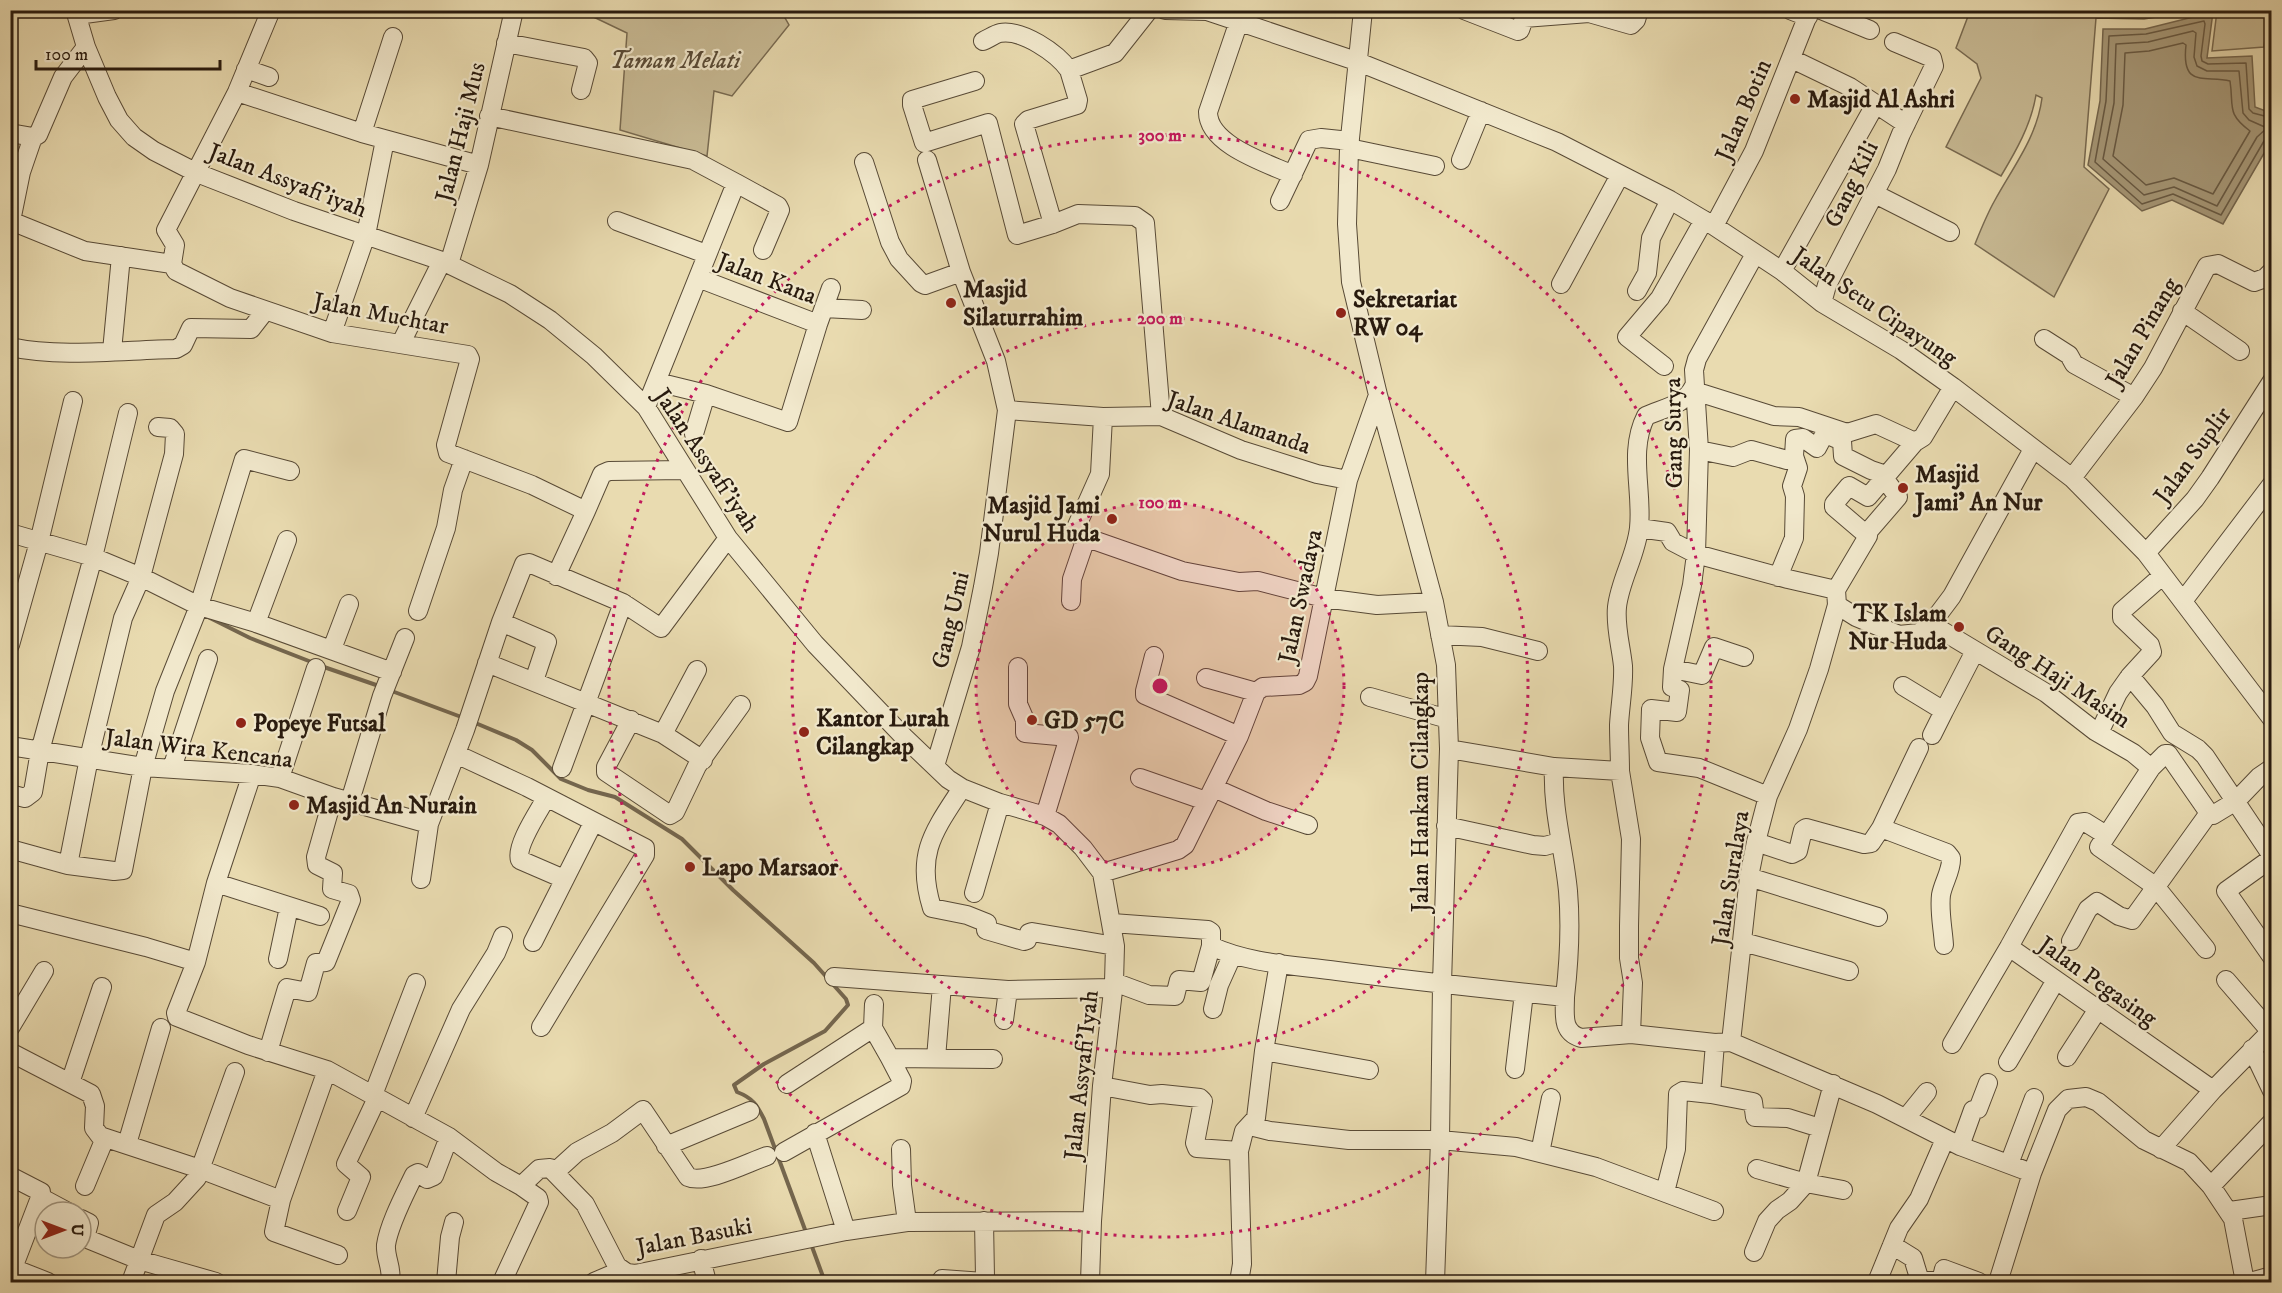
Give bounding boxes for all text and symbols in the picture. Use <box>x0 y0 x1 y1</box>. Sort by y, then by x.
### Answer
scale bar <box>36 33 220 71</box>
text: 100 m <box>45 44 88 66</box>
park label: Taman Melati <box>610 46 742 76</box>
street label: Jalan Botin <box>1708 55 1779 168</box>
street label: Jalan Haji Mus <box>429 59 493 207</box>
place label: Masjid Al Ashri <box>1807 85 1955 115</box>
marker: Masjid Al Ashri <box>1788 92 1802 106</box>
text: 300 m <box>1138 125 1182 147</box>
street label: Jalan Assyafi'iyah <box>202 136 371 225</box>
street label: Gang Kili <box>1818 136 1886 233</box>
street label: Jalan Setu Cipayung <box>1785 239 1963 373</box>
street label: Jalan Kana <box>711 246 821 312</box>
street label: Jalan Pinang <box>2099 272 2186 394</box>
place label: Masjid Silaturrahim <box>963 275 1083 333</box>
place label: Sekretariat RW 04 <box>1353 285 1457 343</box>
street label: Jalan Muchtar <box>309 286 451 342</box>
marker: Masjid Silaturrahim <box>944 296 958 310</box>
marker: Sekretariat RW 04 <box>1334 306 1348 320</box>
text: 200 m <box>1137 308 1183 330</box>
street label: Gang Surya <box>1658 376 1690 489</box>
street label: Jalan Assyafi'iyah <box>646 381 766 539</box>
street label: Jalan Alamanda <box>1161 384 1315 462</box>
street label: Jalan Suplir <box>2146 401 2238 512</box>
place label: Masjid Jami' An Nur <box>1912 460 2044 518</box>
marker: Masjid Jami' An Nur <box>1896 481 1910 495</box>
place label: Masjid Jami Nurul Huda <box>983 491 1101 549</box>
text: 100 m <box>1138 492 1182 514</box>
marker: Masjid Jami Nurul Huda <box>1105 512 1119 526</box>
street label: Jalan Swadaya <box>1272 526 1330 668</box>
street label: Gang Umi <box>925 569 977 672</box>
place label: TK Islam Nur Huda <box>1849 599 1948 657</box>
street label: Gang Haji Masim <box>1979 618 2136 735</box>
marker: TK Islam Nur Huda <box>1952 620 1966 634</box>
street label: Jalan Hankam Cilangkap <box>1406 672 1436 914</box>
centre of rings <box>1150 676 1170 696</box>
place label: Kantor Lurah Cilangkap <box>816 704 950 762</box>
place label: GD 57C <box>1044 706 1124 736</box>
place label: Popeye Futsal <box>253 709 386 739</box>
marker: GD 57C <box>1025 713 1039 727</box>
marker: Popeye Futsal <box>234 716 248 730</box>
street label: Jalan Wira Kencana <box>101 722 295 775</box>
marker: Kantor Lurah Cilangkap <box>797 725 811 739</box>
place label: Masjid An Nurain <box>306 791 477 821</box>
marker: Masjid An Nurain <box>287 798 301 812</box>
street label: Jalan Suralaya <box>1705 808 1757 950</box>
place label: Lapo Marsaor <box>702 853 839 883</box>
marker: Lapo Marsaor <box>683 860 697 874</box>
street label: Jalan Pegasing <box>2031 929 2163 1034</box>
street label: Jalan Assyafi'Iyah <box>1058 988 1106 1163</box>
north arrow <box>33 1200 93 1260</box>
street label: Jalan Basuki <box>632 1211 755 1263</box>
text: U <box>67 1224 87 1237</box>

